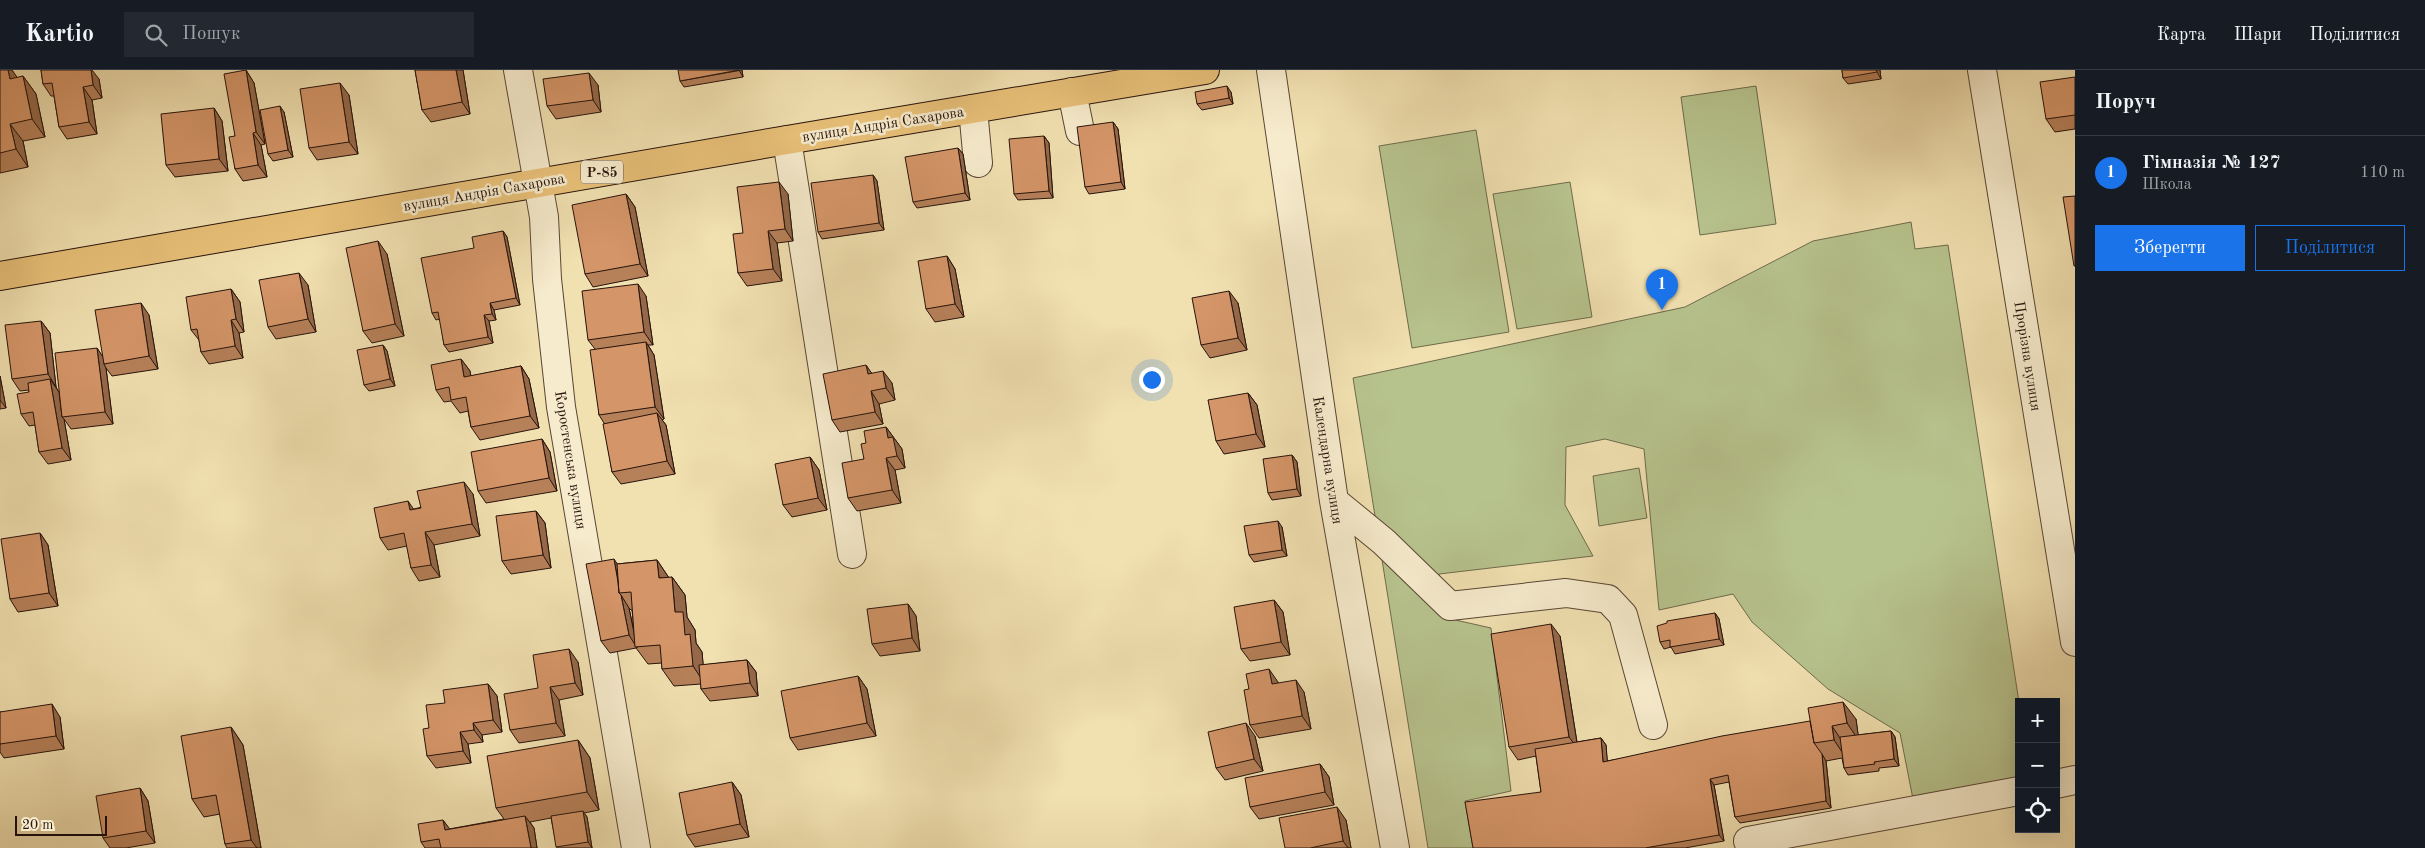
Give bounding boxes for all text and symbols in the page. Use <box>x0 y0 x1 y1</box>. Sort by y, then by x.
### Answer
search box <box>124 12 474 57</box>
icon: search <box>142 21 170 49</box>
text: Kartio <box>25 23 94 47</box>
text: Пошук <box>182 25 241 44</box>
text: Карта <box>2157 26 2206 44</box>
text: Шари <box>2234 26 2282 44</box>
text: Поділитися <box>2310 26 2400 44</box>
text: Поруч <box>2095 92 2156 113</box>
street label: вулиця Андрія Сахарова <box>801 105 966 146</box>
text: Гімназія № 127 <box>2142 154 2281 173</box>
road number: Р-85 <box>581 160 623 184</box>
text: 1 <box>2106 165 2116 181</box>
text: 110 m <box>2360 165 2405 181</box>
street label: вулиця Андрія Сахарова <box>402 172 567 215</box>
text: Школа <box>2142 177 2192 193</box>
button: Зберегти <box>2095 225 2245 271</box>
button: Поділитися <box>2255 225 2405 271</box>
pin: 1 <box>1646 269 1678 310</box>
street label: Прорізна вулиця <box>2010 300 2043 412</box>
your location <box>1139 367 1165 393</box>
street label: Коростенська вулиця <box>551 390 588 531</box>
street label: Календарна вулиця <box>1309 395 1344 525</box>
map controls <box>2015 698 2060 833</box>
button: + <box>2015 698 2060 743</box>
button: − <box>2015 743 2060 788</box>
button: locate <box>2015 788 2060 833</box>
scale bar <box>15 813 108 836</box>
text: 20 m <box>22 818 53 832</box>

